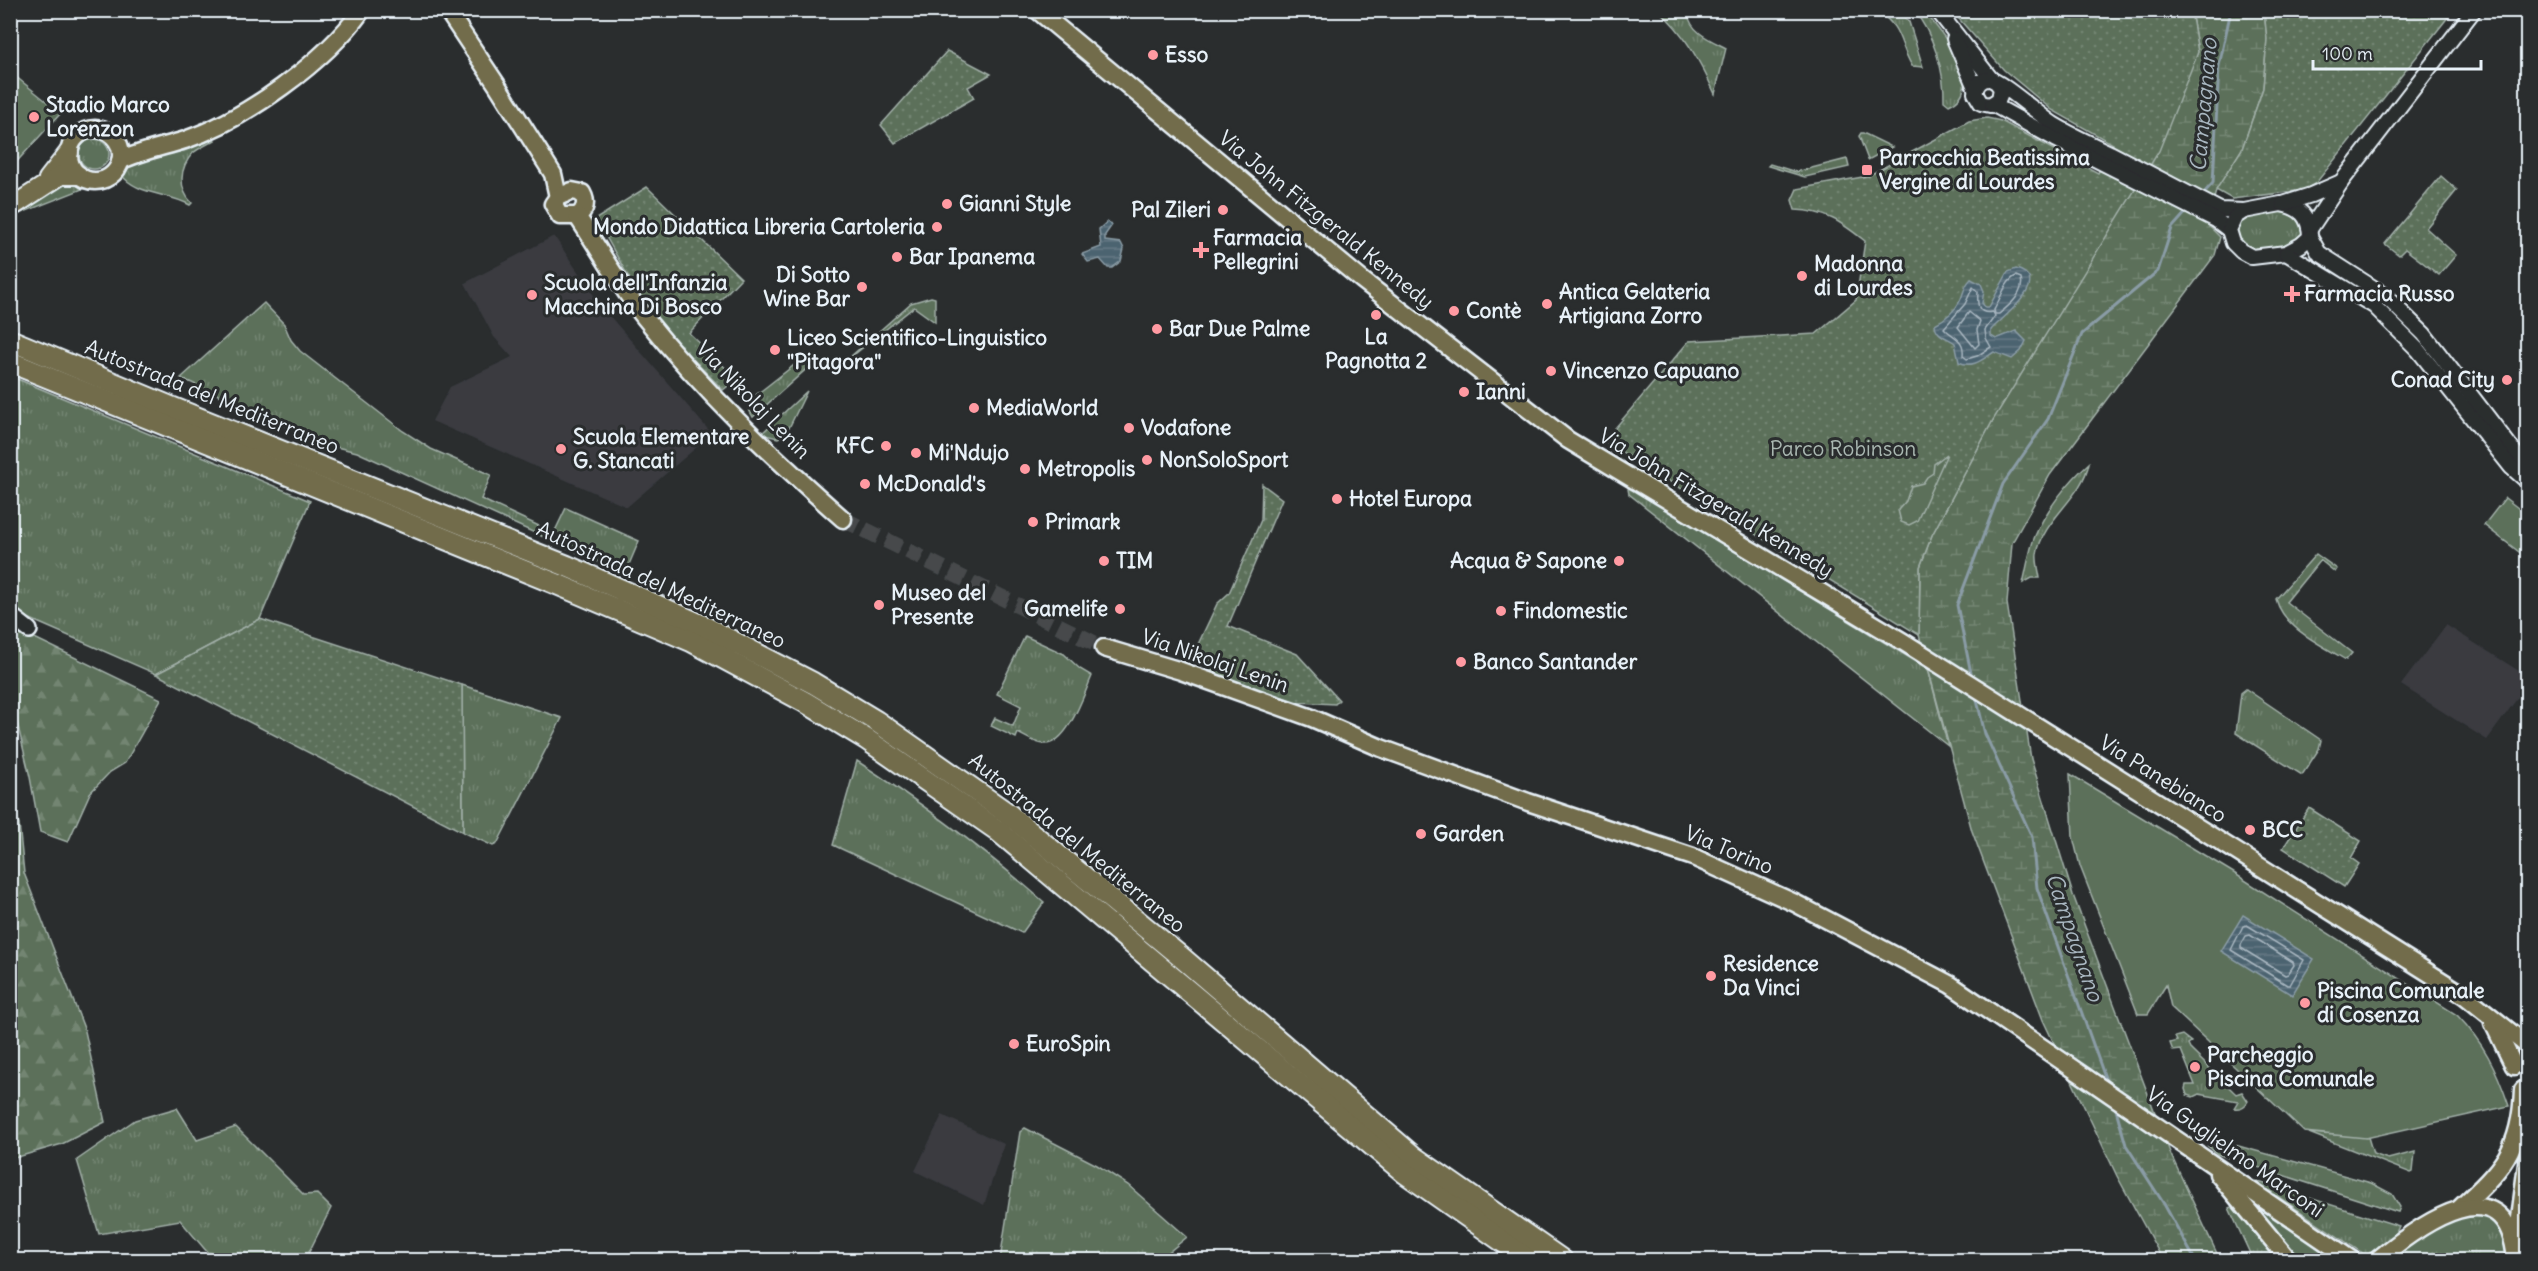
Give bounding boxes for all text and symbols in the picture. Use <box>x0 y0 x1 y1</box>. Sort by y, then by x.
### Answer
scale bar <box>2313 33 2481 71</box>
water label: Campagnano <box>2183 35 2223 173</box>
place label: Esso <box>1165 41 1208 68</box>
text: 100 m <box>2322 42 2373 65</box>
marker: Esso <box>1146 48 1160 62</box>
place label: Stadio Marco Lorenzon <box>46 91 170 142</box>
marker: Stadio Marco Lorenzon <box>27 110 41 124</box>
street label: Via John Fitzgerald Kennedy <box>1213 124 1439 315</box>
place label: Parrocchia Beatissima Vergine di Lourdes <box>1879 144 2090 195</box>
marker: Parrocchia Beatissima Vergine di Lourdes <box>1860 163 1874 177</box>
place label: Gianni Style <box>959 190 1071 217</box>
place label: Pal Zileri <box>1131 196 1211 223</box>
marker: Gianni Style <box>940 197 954 211</box>
marker: Pal Zileri <box>1216 203 1230 217</box>
place label: Mondo Didattica Libreria Cartoleria <box>593 213 925 240</box>
marker: Mondo Didattica Libreria Cartoleria <box>930 220 944 234</box>
place label: Farmacia Pellegrini <box>1213 224 1302 275</box>
place label: Bar Ipanema <box>909 243 1035 270</box>
marker: Farmacia Pellegrini <box>1194 243 1208 257</box>
marker: Bar Ipanema <box>890 250 904 264</box>
place label: Madonna di Lourdes <box>1814 250 1913 301</box>
place label: Di Sotto Wine Bar <box>763 261 850 312</box>
place label: Scuola dell'Infanzia Macchina Di Bosco <box>544 269 728 320</box>
marker: Madonna di Lourdes <box>1795 269 1809 283</box>
place label: Antica Gelateria Artigiana Zorro <box>1559 278 1710 329</box>
marker: Di Sotto Wine Bar <box>855 280 869 294</box>
place label: Farmacia Russo <box>2304 280 2455 307</box>
marker: Farmacia Russo <box>2285 287 2299 301</box>
marker: Scuola dell'Infanzia Macchina Di Bosco <box>525 288 539 302</box>
place label: Contè <box>1466 297 1522 324</box>
marker: Antica Gelateria Artigiana Zorro <box>1540 297 1554 311</box>
marker: Contè <box>1447 304 1461 318</box>
marker: La Pagnotta 2 <box>1369 308 1383 322</box>
place label: Bar Due Palme <box>1169 315 1310 342</box>
marker: Bar Due Palme <box>1150 322 1164 336</box>
place label: La Pagnotta 2 <box>1325 323 1428 374</box>
place label: Liceo Scientifico-Linguistico "Pitagora" <box>787 324 1047 375</box>
street label: Autostrada del Mediterraneo <box>81 333 343 460</box>
street label: Via Nikolaj Lenin <box>690 335 816 464</box>
marker: Liceo Scientifico-Linguistico "Pitagora" <box>768 343 782 357</box>
place label: Vincenzo Capuano <box>1563 357 1739 384</box>
marker: Vincenzo Capuano <box>1544 364 1558 378</box>
place label: Conad City <box>2391 366 2495 393</box>
marker: Conad City <box>2500 373 2514 387</box>
place label: Ianni <box>1476 378 1526 405</box>
marker: Ianni <box>1457 385 1471 399</box>
place label: MediaWorld <box>986 394 1099 421</box>
marker: MediaWorld <box>967 401 981 415</box>
place label: Vodafone <box>1141 414 1231 441</box>
marker: Vodafone <box>1122 421 1136 435</box>
street label: Via John Fitzgerald Kennedy <box>1594 422 1839 583</box>
place label: Scuola Elementare G. Stancati <box>573 423 749 474</box>
place label: KFC <box>836 432 874 459</box>
park label: Parco Robinson <box>1770 435 1916 462</box>
marker: KFC <box>879 439 893 453</box>
place label: Mi'Ndujo <box>928 439 1009 466</box>
marker: Scuola Elementare G. Stancati <box>554 442 568 456</box>
marker: Mi'Ndujo <box>909 446 923 460</box>
place label: NonSoloSport <box>1159 446 1289 473</box>
marker: NonSoloSport <box>1140 453 1154 467</box>
place label: Metropolis <box>1037 455 1136 482</box>
marker: Metropolis <box>1018 462 1032 476</box>
place label: McDonald's <box>877 470 986 497</box>
marker: McDonald's <box>858 477 872 491</box>
place label: Hotel Europa <box>1349 485 1472 512</box>
marker: Hotel Europa <box>1330 492 1344 506</box>
place label: Primark <box>1045 508 1121 535</box>
street label: Autostrada del Mediterraneo <box>532 515 790 654</box>
marker: Primark <box>1026 515 1040 529</box>
place label: TIM <box>1116 547 1153 574</box>
place label: Acqua & Sapone <box>1450 547 1607 574</box>
marker: TIM <box>1097 554 1111 568</box>
marker: Acqua & Sapone <box>1612 554 1626 568</box>
place label: Museo del Presente <box>891 579 986 630</box>
place label: Gamelife <box>1024 595 1108 622</box>
place label: Findomestic <box>1513 597 1628 624</box>
marker: Museo del Presente <box>872 598 886 612</box>
marker: Gamelife <box>1113 602 1127 616</box>
marker: Findomestic <box>1494 604 1508 618</box>
street label: Via Nikolaj Lenin <box>1138 623 1292 698</box>
place label: Banco Santander <box>1473 648 1638 675</box>
marker: Banco Santander <box>1454 655 1468 669</box>
street label: Via Panebianco <box>2095 729 2232 828</box>
street label: Autostrada del Mediterraneo <box>963 747 1191 939</box>
place label: BCC <box>2262 816 2303 843</box>
street label: Via Torino <box>1681 819 1777 880</box>
place label: Garden <box>1433 820 1504 847</box>
marker: BCC <box>2243 823 2257 837</box>
marker: Garden <box>1414 827 1428 841</box>
water label: Campagnano <box>2040 869 2111 1006</box>
place label: Residence Da Vinci <box>1723 950 1819 1001</box>
marker: Residence Da Vinci <box>1704 969 1718 983</box>
place label: Piscina Comunale di Cosenza <box>2317 977 2485 1028</box>
marker: Piscina Comunale di Cosenza <box>2298 996 2312 1010</box>
place label: EuroSpin <box>1026 1030 1111 1057</box>
marker: EuroSpin <box>1007 1037 1021 1051</box>
place label: Parcheggio Piscina Comunale <box>2207 1041 2375 1092</box>
marker: Parcheggio Piscina Comunale <box>2188 1060 2202 1074</box>
street label: Via Guglielmo Marconi <box>2141 1080 2329 1223</box>

